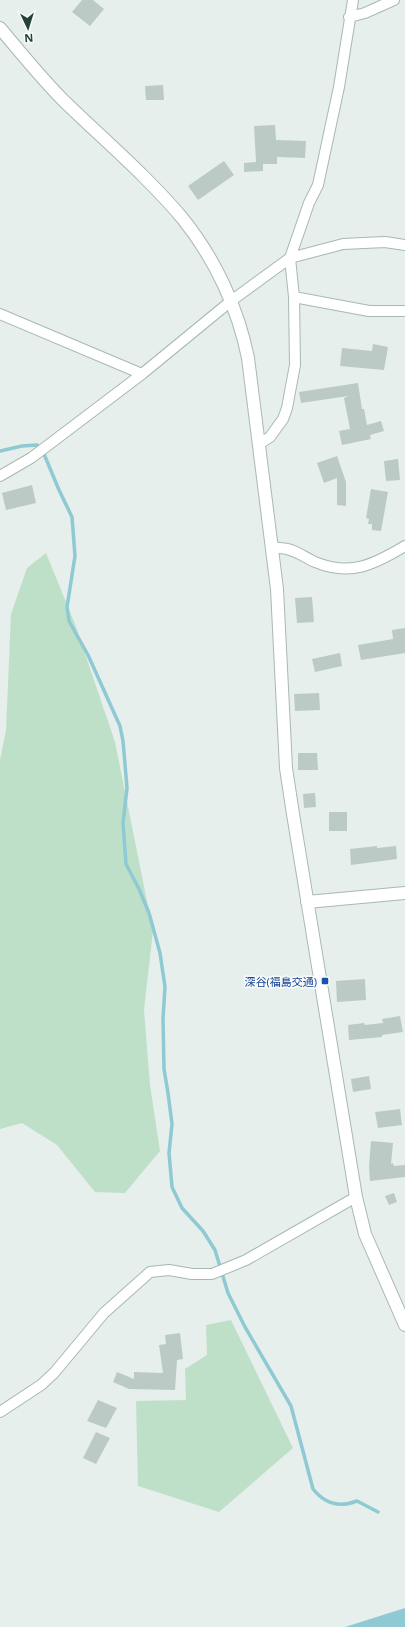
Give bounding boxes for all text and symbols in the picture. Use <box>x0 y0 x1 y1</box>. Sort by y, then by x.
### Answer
north arrow <box>8 8 48 48</box>
text: N <box>24 31 34 46</box>
place label: 深谷(福島交通) <box>245 974 317 989</box>
marker: 深谷(福島交通) <box>320 976 330 986</box>

